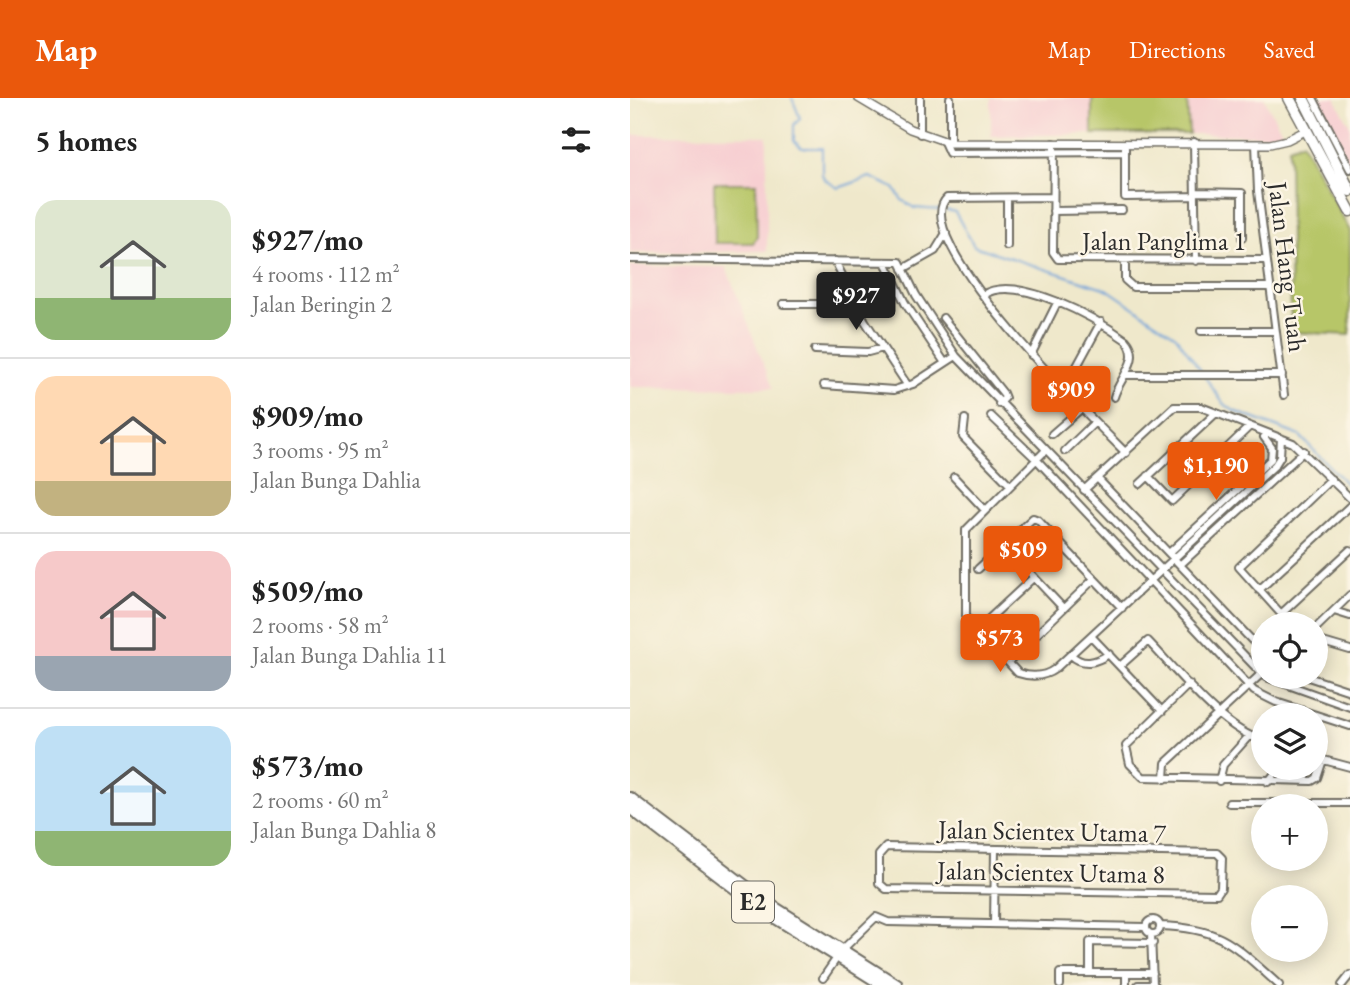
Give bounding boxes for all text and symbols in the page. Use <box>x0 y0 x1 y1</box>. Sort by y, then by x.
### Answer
text: Map <box>35 28 97 71</box>
text: Map <box>1048 34 1091 65</box>
text: Directions <box>1129 34 1226 65</box>
text: Saved <box>1264 34 1315 65</box>
text: 5 homes <box>35 121 137 160</box>
icon: filters <box>557 121 595 159</box>
street label: Jalan Hang Tuah <box>1260 178 1315 354</box>
text: $927/mo <box>252 220 363 259</box>
street label: Jalan Panglima 1 <box>1080 224 1246 258</box>
icon: home <box>91 228 175 312</box>
text: 4 rooms · 112 m² <box>252 259 400 289</box>
pin: $927 <box>815 272 897 332</box>
text: $927 <box>832 280 880 310</box>
text: Jalan Beringin 2 <box>252 289 392 319</box>
pin: $909 <box>1030 366 1112 426</box>
text: $909 <box>1047 374 1095 404</box>
text: $909/mo <box>252 396 363 435</box>
icon: home <box>91 404 175 488</box>
text: 3 rooms · 95 m² <box>252 435 389 465</box>
pin: $1,190 <box>1159 442 1273 502</box>
text: $1,190 <box>1184 450 1248 480</box>
text: Jalan Bunga Dahlia <box>252 465 421 495</box>
pin: $509 <box>982 526 1064 586</box>
text: $509 <box>999 534 1047 564</box>
text: $509/mo <box>252 571 363 610</box>
icon: home <box>91 579 175 663</box>
text: 2 rooms · 58 m² <box>252 610 389 640</box>
map controls <box>1251 612 1328 962</box>
button: locate <box>1251 612 1328 689</box>
pin: $573 <box>959 614 1041 674</box>
text: $573 <box>976 622 1024 652</box>
text: Jalan Bunga Dahlia 11 <box>252 640 447 670</box>
button: layers <box>1251 703 1328 780</box>
text: $573/mo <box>252 746 363 785</box>
icon: home <box>91 754 175 838</box>
text: 2 rooms · 60 m² <box>252 785 389 815</box>
button: + <box>1251 794 1328 871</box>
street label: Jalan Scientex Utama 7 <box>936 812 1167 850</box>
text: Jalan Bunga Dahlia 8 <box>252 815 436 845</box>
street label: Jalan Scientex Utama 8 <box>935 853 1165 891</box>
road number: E2 <box>732 882 774 922</box>
button: − <box>1251 885 1328 962</box>

